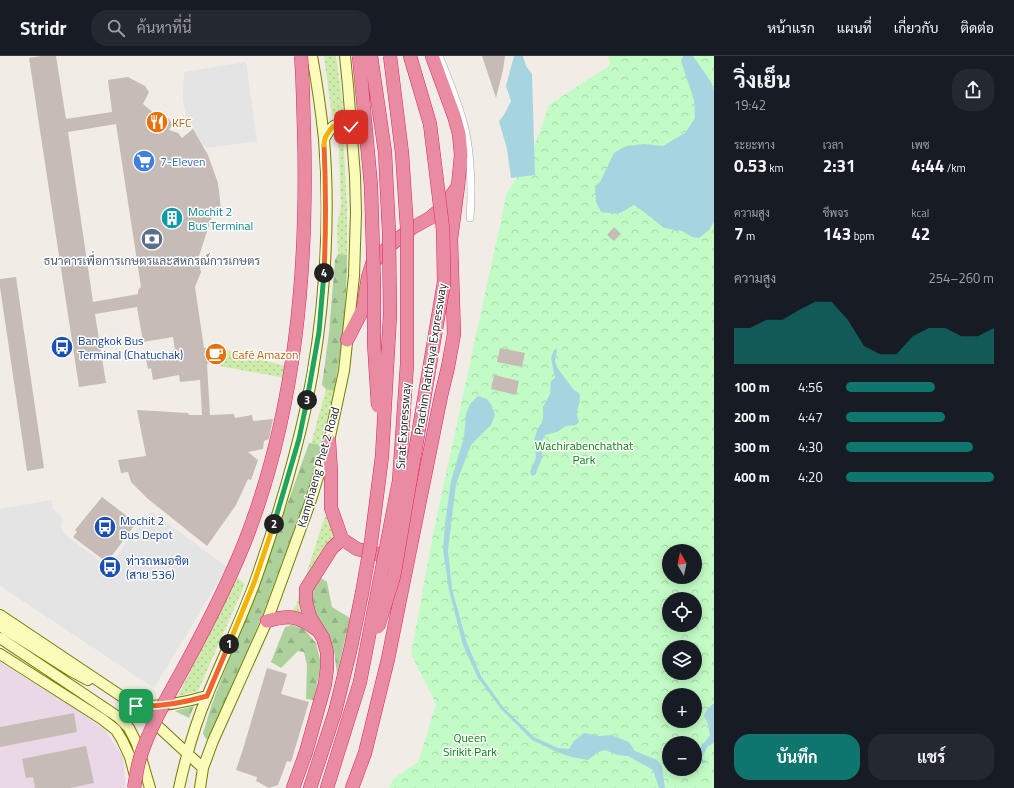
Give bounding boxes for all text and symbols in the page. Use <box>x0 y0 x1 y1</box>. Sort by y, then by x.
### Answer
search box <box>91 10 371 46</box>
text: Stridr <box>20 13 67 42</box>
text: ค้นหาที่นี่ <box>137 16 191 39</box>
icon: search <box>105 17 127 39</box>
text: หน้าแรก <box>767 17 815 38</box>
text: แผนที่ <box>837 17 872 38</box>
text: เกี่ยวกับ <box>894 17 938 38</box>
text: ติดต่อ <box>960 17 994 38</box>
text: วิ่งเย็น <box>734 63 791 97</box>
button: share <box>952 69 994 111</box>
text: 19:42 <box>734 95 766 115</box>
restaurant icon: KFC <box>144 109 170 135</box>
pin <box>334 110 368 144</box>
place label: KFC <box>172 113 192 132</box>
icon: check <box>340 116 362 138</box>
text: ระยะทาง <box>734 137 775 153</box>
text: เวลา <box>823 137 843 153</box>
text: เพซ <box>911 137 929 153</box>
supermarket icon: 7-Eleven <box>131 148 157 174</box>
place label: 7-Eleven <box>160 152 206 171</box>
text: 0.53 <box>734 153 767 179</box>
text: 2:31 <box>823 153 856 179</box>
text: 4:44 <box>911 153 944 179</box>
text: km <box>767 160 784 176</box>
text: /km <box>944 160 966 176</box>
place label: Mochit 2 Bus Terminal <box>188 202 253 235</box>
building icon: Mochit 2 Bus Terminal <box>159 205 185 231</box>
text: ความสูง <box>734 205 770 221</box>
text: ชีพจร <box>823 205 849 221</box>
text: kcal <box>911 205 929 221</box>
text: 7 <box>734 221 744 247</box>
text: 143 <box>823 221 851 247</box>
text: 42 <box>911 221 930 247</box>
bank icon: ธนาคารเพื่อการเกษตรและสหกรณ์การเกษตร <box>139 226 165 252</box>
text: m <box>744 228 755 244</box>
text: bpm <box>851 228 874 244</box>
place label: ธนาคารเพื่อการเกษตรและสหกรณ์การเกษตร <box>44 250 260 270</box>
pin: 4 <box>314 263 334 283</box>
text: 4 <box>321 265 327 281</box>
text: ความสูง <box>734 268 776 288</box>
text: 254–260 m <box>928 268 994 288</box>
street label: Prachim Ratthaya Expressway <box>409 282 451 436</box>
place label: Bangkok Bus Terminal (Chatuchak) <box>78 331 183 364</box>
bus stop icon: Bangkok Bus Terminal (Chatuchak) <box>49 334 75 360</box>
cafe icon: Café Amazon <box>203 341 229 367</box>
place label: Café Amazon <box>232 345 299 364</box>
text: 100 m <box>734 377 770 397</box>
text: 4:56 <box>798 377 823 397</box>
street label: Sirat Expressway <box>391 382 416 470</box>
pin: 3 <box>297 390 317 410</box>
text: 3 <box>304 392 310 408</box>
street label: Kamphaeng Phet 2 Road <box>292 404 344 530</box>
text: 200 m <box>734 407 770 427</box>
text: 4:47 <box>798 407 823 427</box>
park label: Wachirabenchathat Park <box>535 436 634 469</box>
text: 300 m <box>734 437 770 457</box>
text: 4:30 <box>798 437 823 457</box>
text: 400 m <box>734 467 770 487</box>
text: 4:20 <box>798 467 823 487</box>
place label: Mochit 2 Bus Depot <box>120 511 173 544</box>
bus stop icon: Mochit 2 Bus Depot <box>92 514 118 540</box>
pin: 2 <box>264 514 284 534</box>
text: 2 <box>271 516 277 532</box>
north arrow <box>662 544 702 584</box>
map controls <box>662 544 702 776</box>
place label: ท่ารถหมอชิต (สาย 536) <box>126 551 189 584</box>
bus stop icon: ท่ารถหมอชิต (สาย 536) <box>97 554 123 580</box>
button: locate <box>662 592 702 632</box>
pin: 1 <box>219 634 239 654</box>
text: 1 <box>226 636 232 652</box>
button: layers <box>662 640 702 680</box>
button: + <box>662 688 702 728</box>
pin <box>119 689 153 723</box>
icon: arrive <box>125 695 147 717</box>
park label: Queen Sirikit Park <box>443 728 497 761</box>
button: บันทึก <box>734 734 860 780</box>
button: แชร์ <box>868 734 994 780</box>
button: − <box>662 736 702 776</box>

